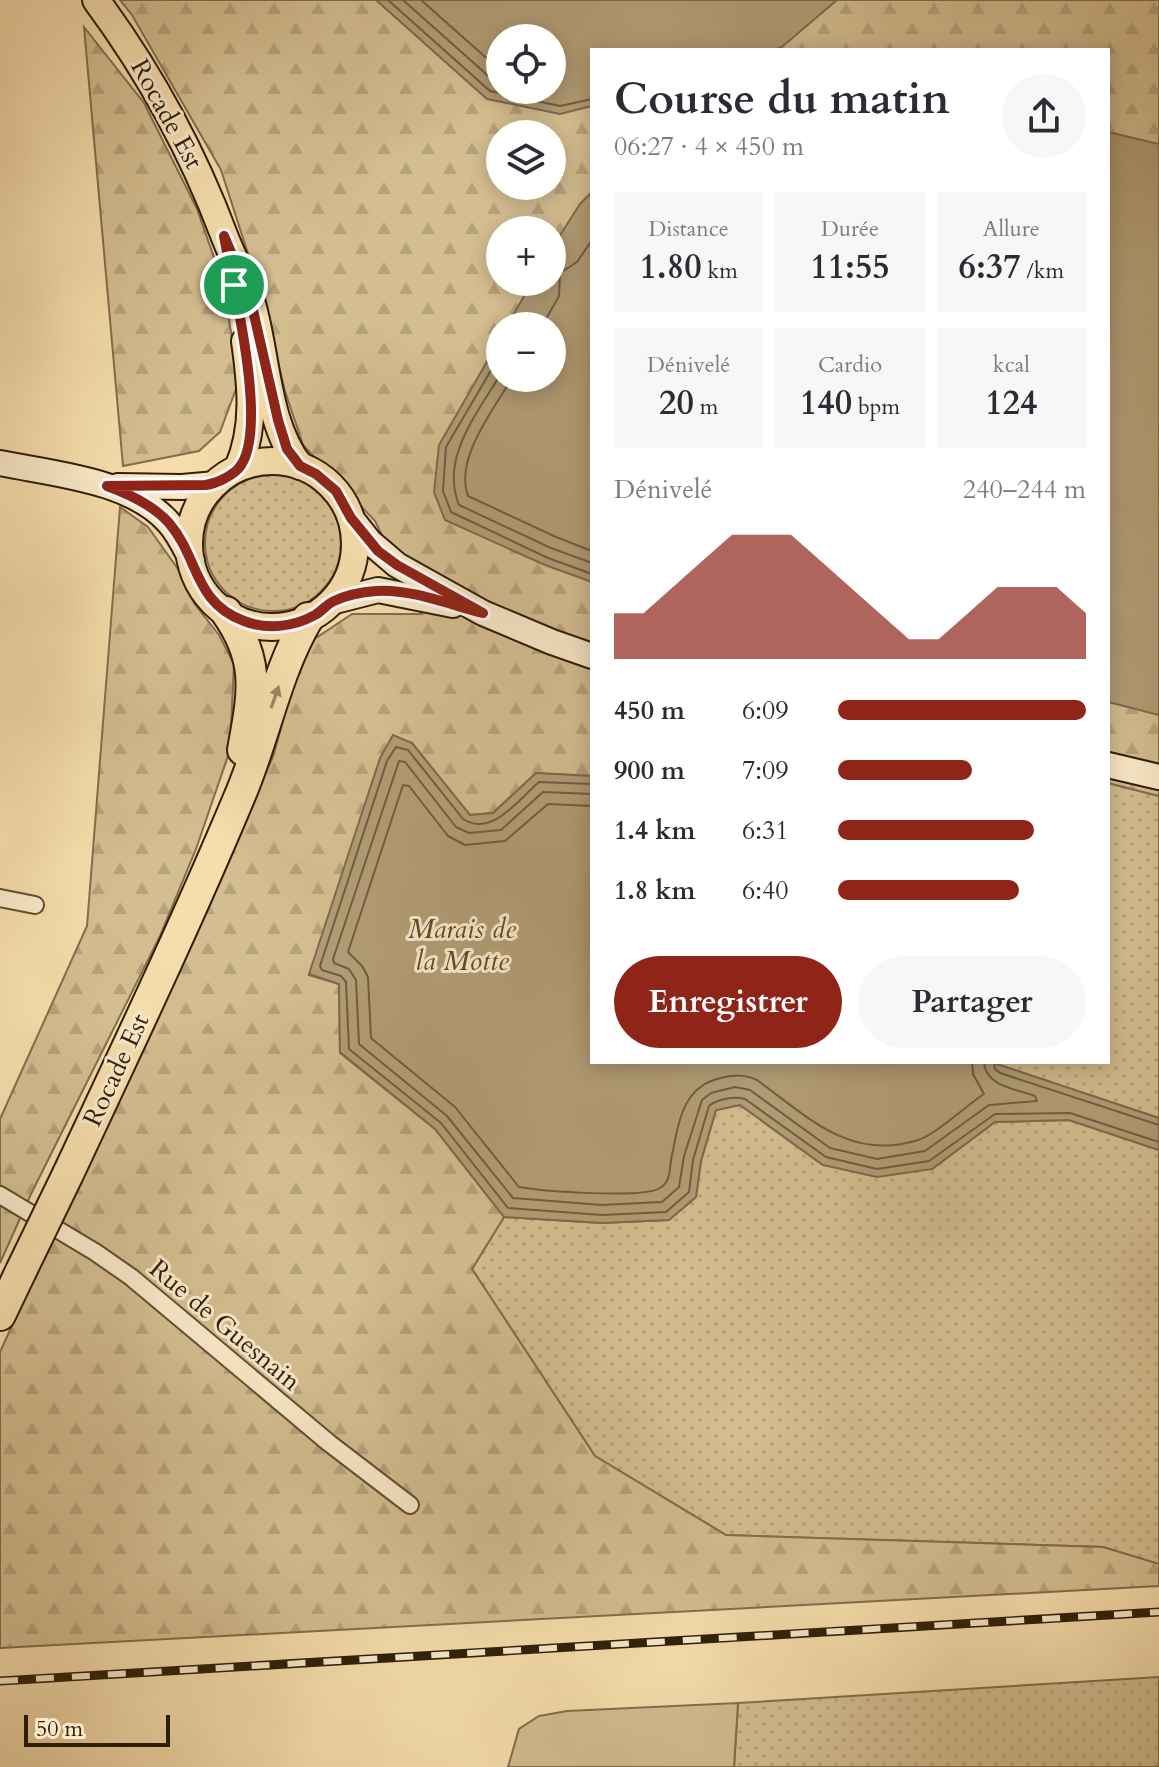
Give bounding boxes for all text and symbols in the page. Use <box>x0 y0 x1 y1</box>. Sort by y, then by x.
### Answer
map controls <box>486 24 566 392</box>
button: locate <box>486 24 566 104</box>
street label: Rocade Est <box>122 53 212 175</box>
text: Course du matin <box>614 69 950 129</box>
button: share <box>1002 74 1086 158</box>
button: layers <box>486 120 566 200</box>
text: 06:27 · 4 × 450 m <box>614 129 804 164</box>
text: Distance <box>648 214 729 244</box>
text: Durée <box>821 214 879 244</box>
text: Allure <box>983 214 1040 244</box>
button: + <box>486 216 566 296</box>
text: 1.80 <box>639 244 702 290</box>
text: 11:55 <box>810 244 890 290</box>
text: 6:37 <box>959 244 1021 290</box>
pin <box>200 251 268 319</box>
text: km <box>702 256 738 286</box>
text: /km <box>1021 256 1064 286</box>
icon: arrive <box>212 263 256 307</box>
button: − <box>486 312 566 392</box>
text: Dénivelé <box>647 350 730 380</box>
text: Cardio <box>818 350 882 380</box>
text: kcal <box>993 350 1030 380</box>
text: 20 <box>659 380 694 426</box>
text: 140 <box>800 380 852 426</box>
text: 124 <box>985 380 1037 426</box>
text: m <box>694 392 718 422</box>
text: bpm <box>852 392 900 422</box>
text: Dénivelé <box>614 472 712 507</box>
text: 240–244 m <box>963 472 1086 507</box>
one-way arrow <box>270 685 282 709</box>
text: 450 m <box>614 693 685 728</box>
text: 6:09 <box>742 693 789 728</box>
text: 900 m <box>614 753 685 788</box>
text: 7:09 <box>742 753 789 788</box>
text: 1.4 km <box>614 813 695 848</box>
text: 6:31 <box>742 813 789 848</box>
text: 1.8 km <box>614 873 695 908</box>
text: 6:40 <box>742 873 789 908</box>
water label: Marais de la Motte <box>408 910 516 980</box>
button: Enregistrer <box>614 956 842 1048</box>
button: Partager <box>858 956 1086 1048</box>
street label: Rocade Est <box>75 1008 157 1132</box>
street label: Rue de Guesnain <box>142 1251 308 1399</box>
scale bar <box>24 1711 170 1747</box>
text: 50 m <box>36 1714 83 1744</box>

